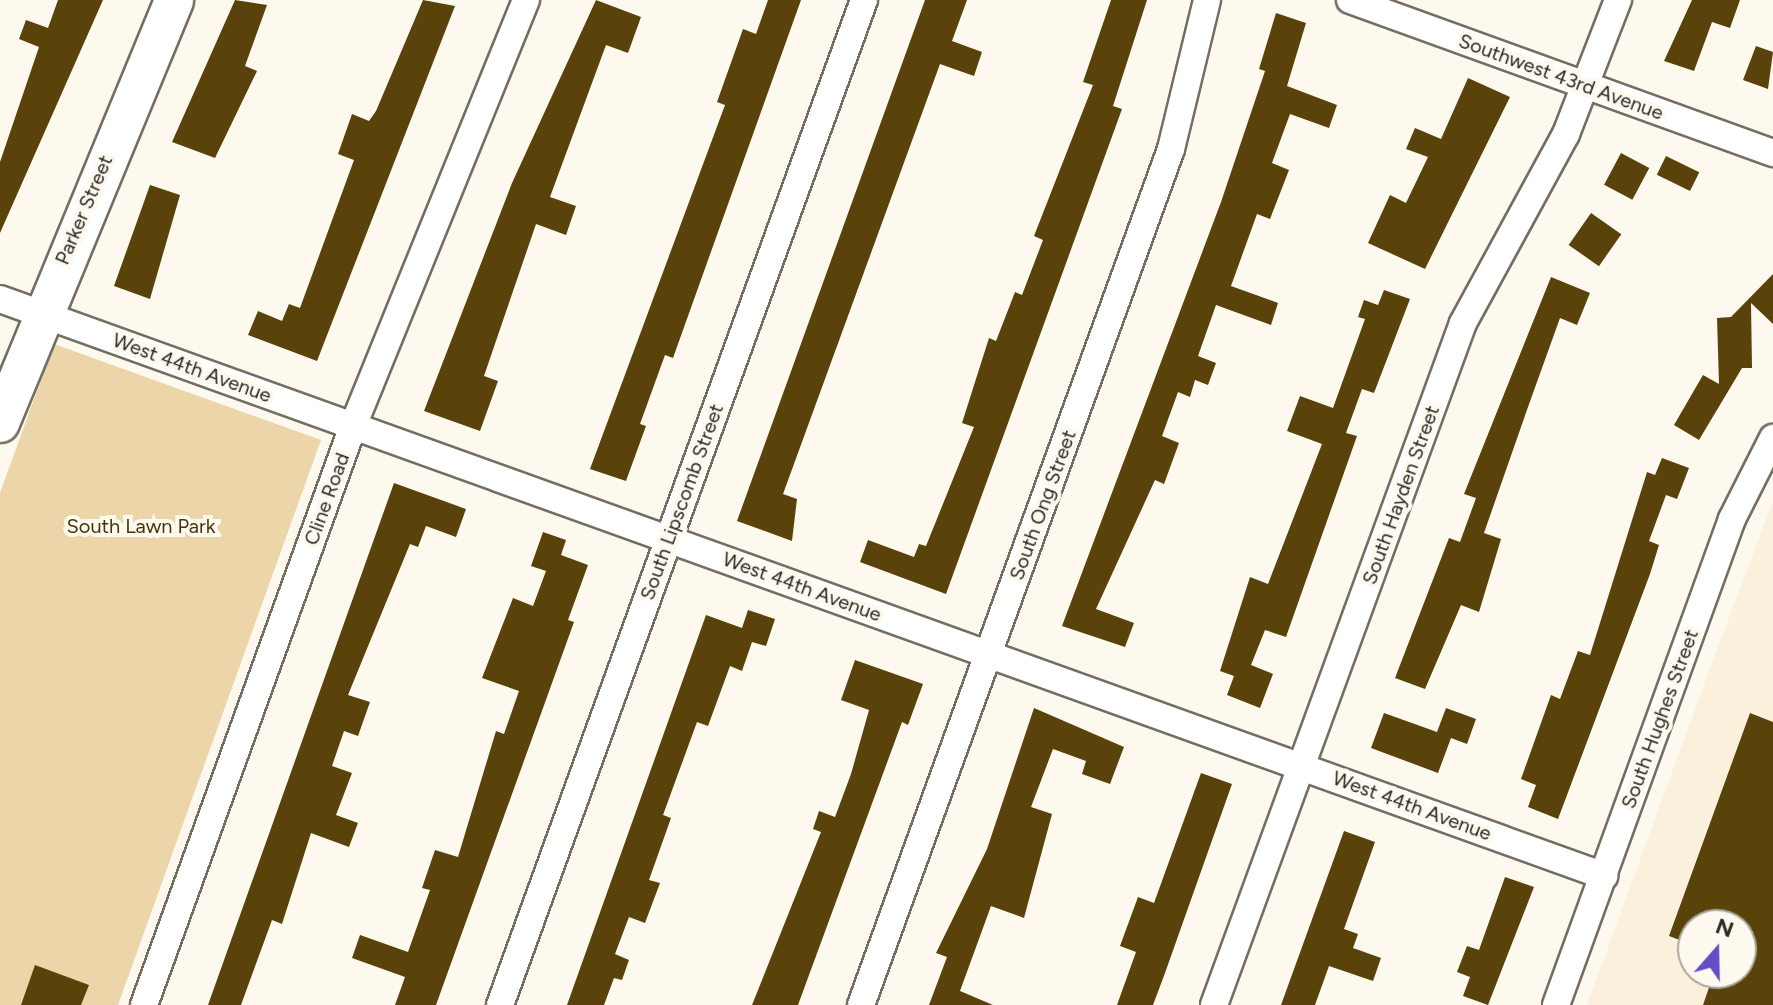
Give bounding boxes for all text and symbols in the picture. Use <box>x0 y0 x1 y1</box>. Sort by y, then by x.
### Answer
street label: Southwest 43rd Avenue <box>1455 29 1667 125</box>
street label: Parker Street <box>50 152 118 268</box>
street label: West 44th Avenue <box>109 328 275 408</box>
street label: South Lipscomb Street <box>635 401 729 603</box>
street label: South Hayden Street <box>1357 402 1445 588</box>
street label: South Ong Street <box>1005 427 1081 583</box>
street label: Cline Road <box>299 450 355 548</box>
park label: South Lawn Park <box>67 514 215 538</box>
street label: West 44th Avenue <box>719 547 885 627</box>
street label: South Hughes Street <box>1616 626 1704 812</box>
street label: West 44th Avenue <box>1329 766 1495 846</box>
north arrow <box>1677 909 1757 989</box>
text: N <box>1712 912 1737 943</box>

